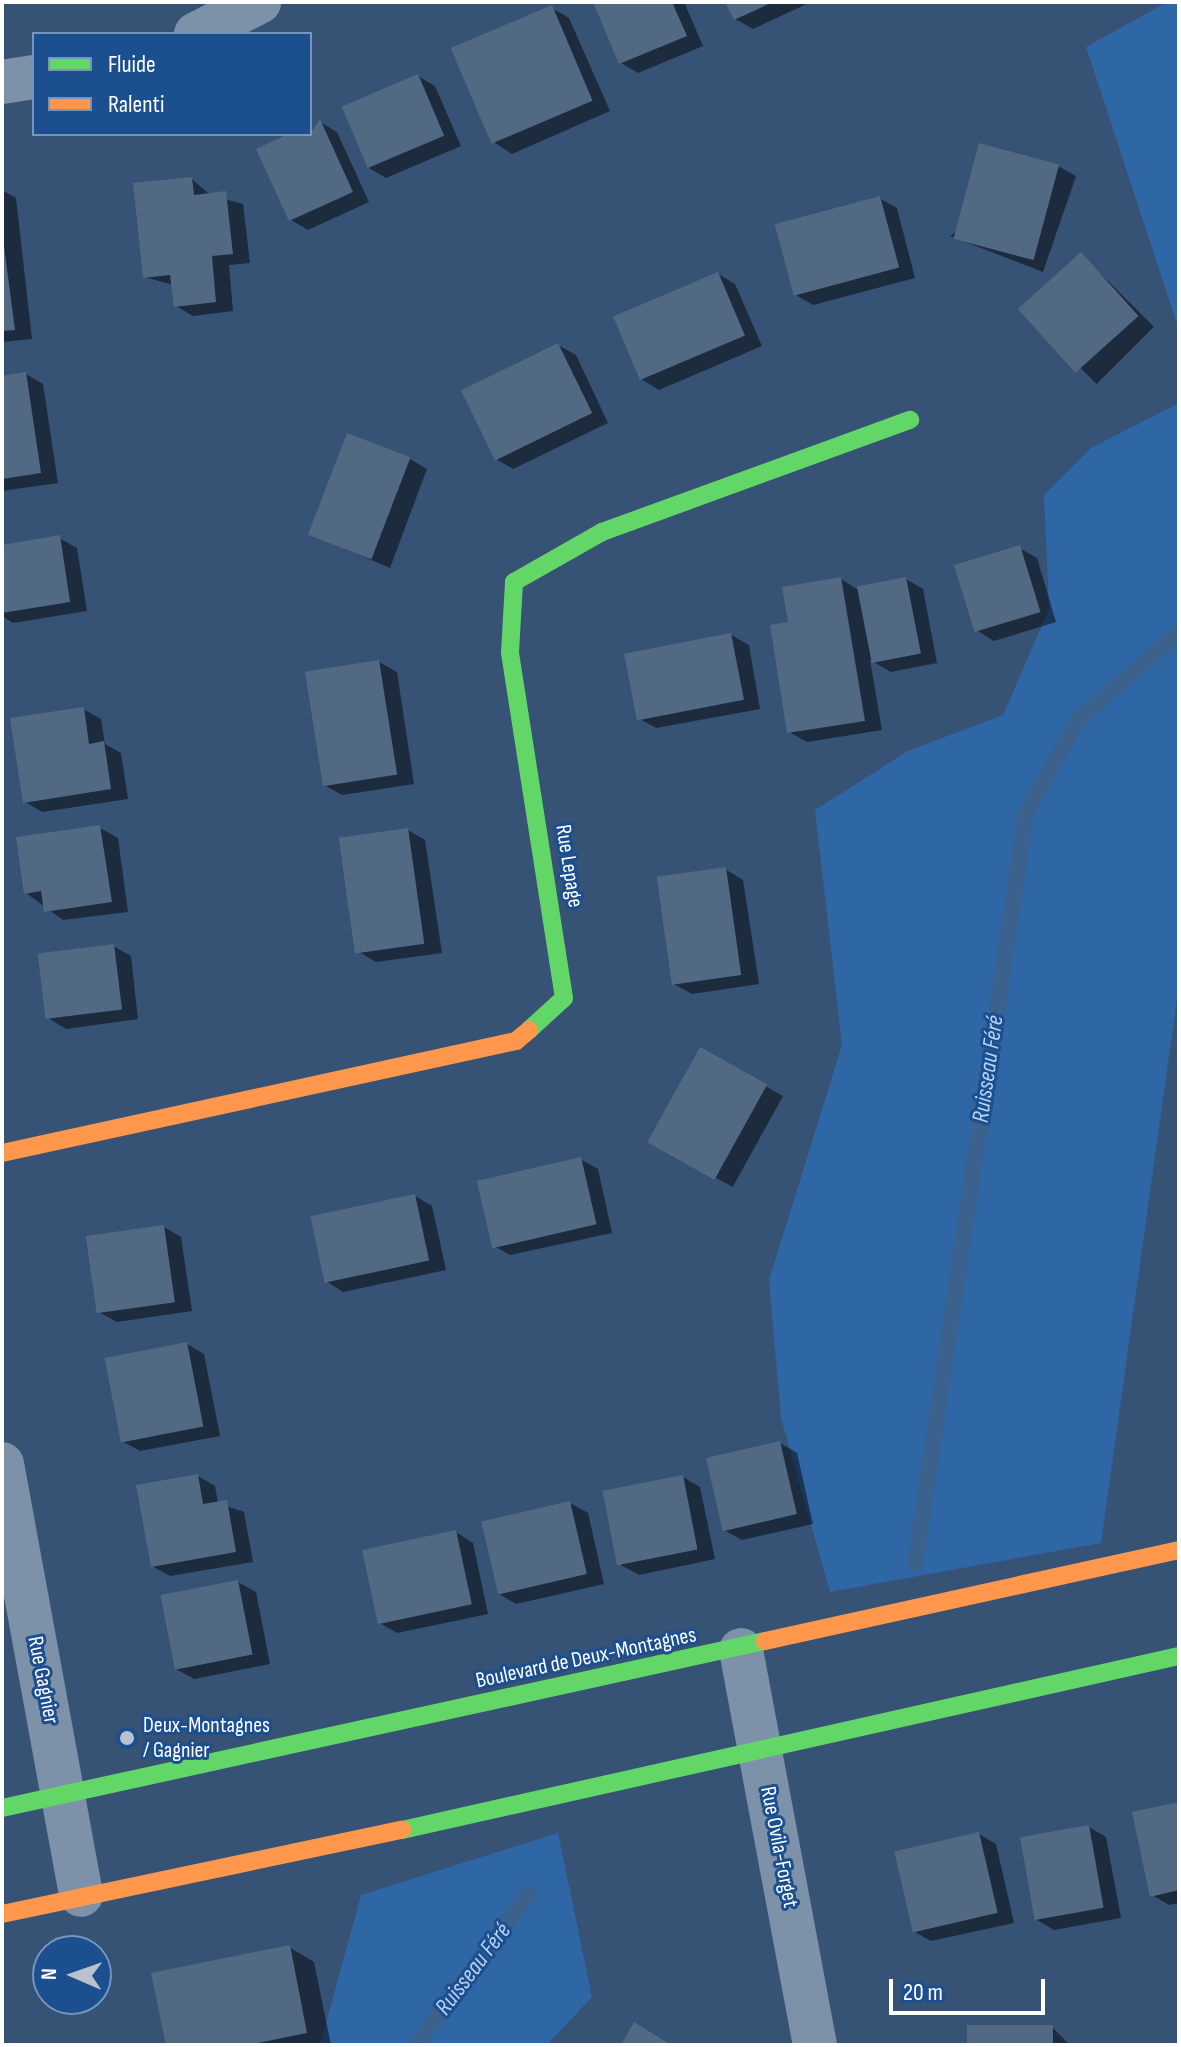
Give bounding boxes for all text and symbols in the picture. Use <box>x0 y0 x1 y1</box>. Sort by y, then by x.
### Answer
legend <box>32 32 312 136</box>
text: Fluide <box>108 50 156 79</box>
text: Ralenti <box>108 90 164 119</box>
street label: Rue Lepage <box>549 823 589 909</box>
water label: Ruisseau Féré <box>966 1013 1010 1125</box>
street label: Boulevard de Deux-Montagnes <box>473 1622 699 1694</box>
street label: Rue Gagnier <box>22 1634 64 1726</box>
place label: Deux-Montagnes / Gagnier <box>143 1712 270 1764</box>
marker: Deux-Montagnes / Gagnier <box>118 1729 136 1747</box>
street label: Rue Ovila-Forget <box>754 1784 804 1910</box>
water label: Ruisseau Féré <box>429 1917 517 2021</box>
north arrow <box>32 1935 112 2015</box>
scale bar <box>893 1963 1049 2013</box>
text: N <box>36 1968 63 1981</box>
text: 20 m <box>903 1978 943 2007</box>

